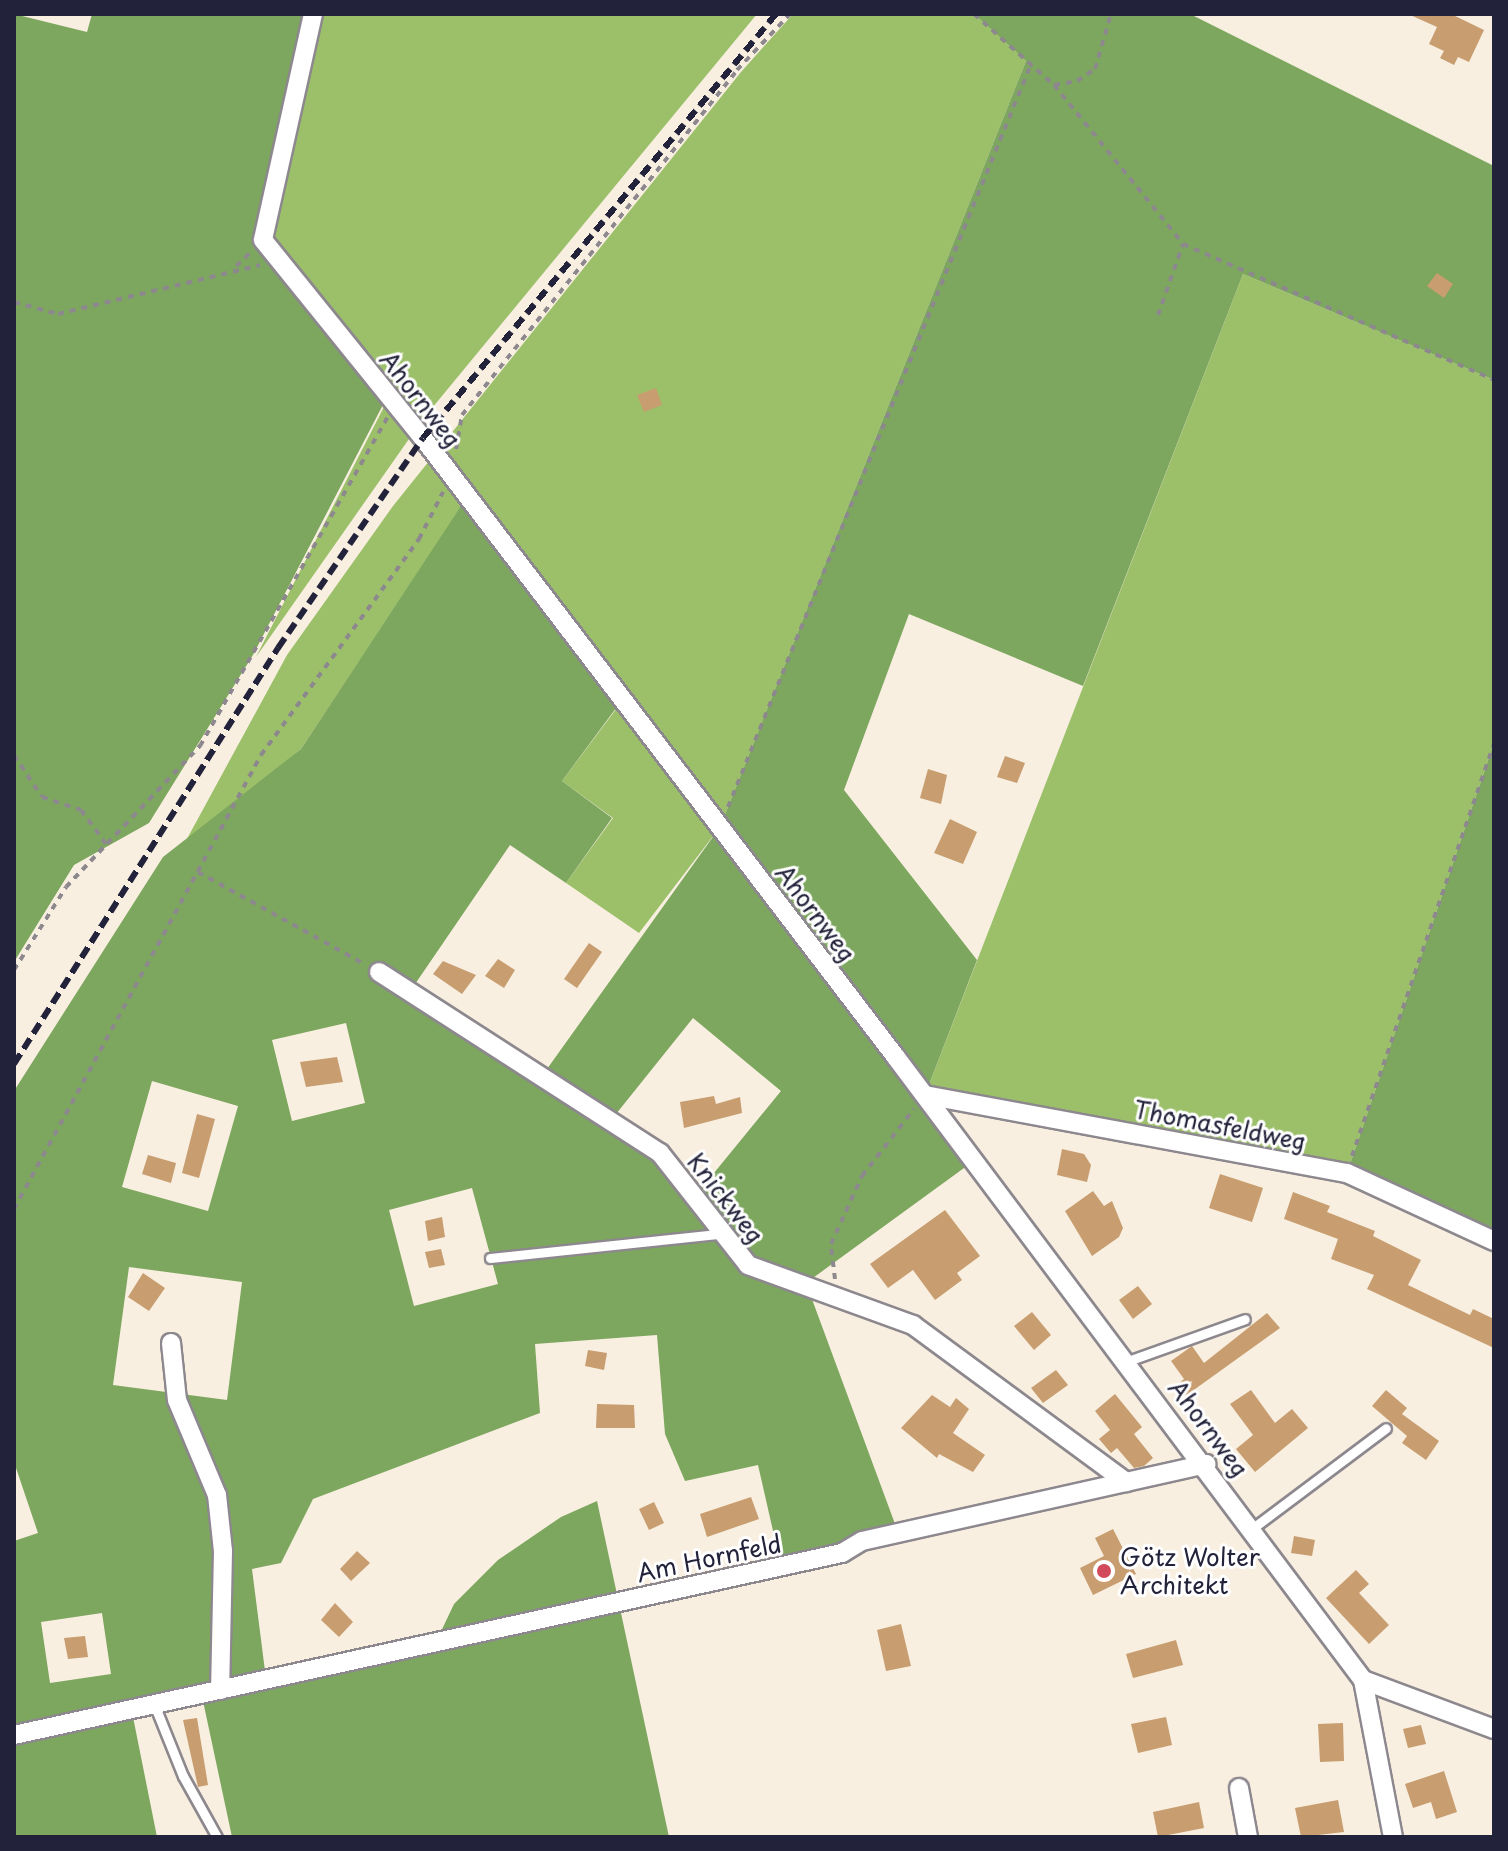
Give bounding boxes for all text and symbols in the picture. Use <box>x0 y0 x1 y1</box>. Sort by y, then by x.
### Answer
street label: Ahornweg <box>374 345 468 453</box>
street label: Ahornweg <box>770 859 862 967</box>
street label: Thomasfeldweg <box>1132 1094 1308 1156</box>
street label: Knickweg <box>682 1147 770 1249</box>
street label: Ahornweg <box>1163 1374 1255 1482</box>
street label: Am Hornfeld <box>634 1529 784 1587</box>
place label: Götz Wolter Architekt <box>1120 1543 1261 1599</box>
marker: Götz Wolter Architekt <box>1095 1562 1113 1580</box>

